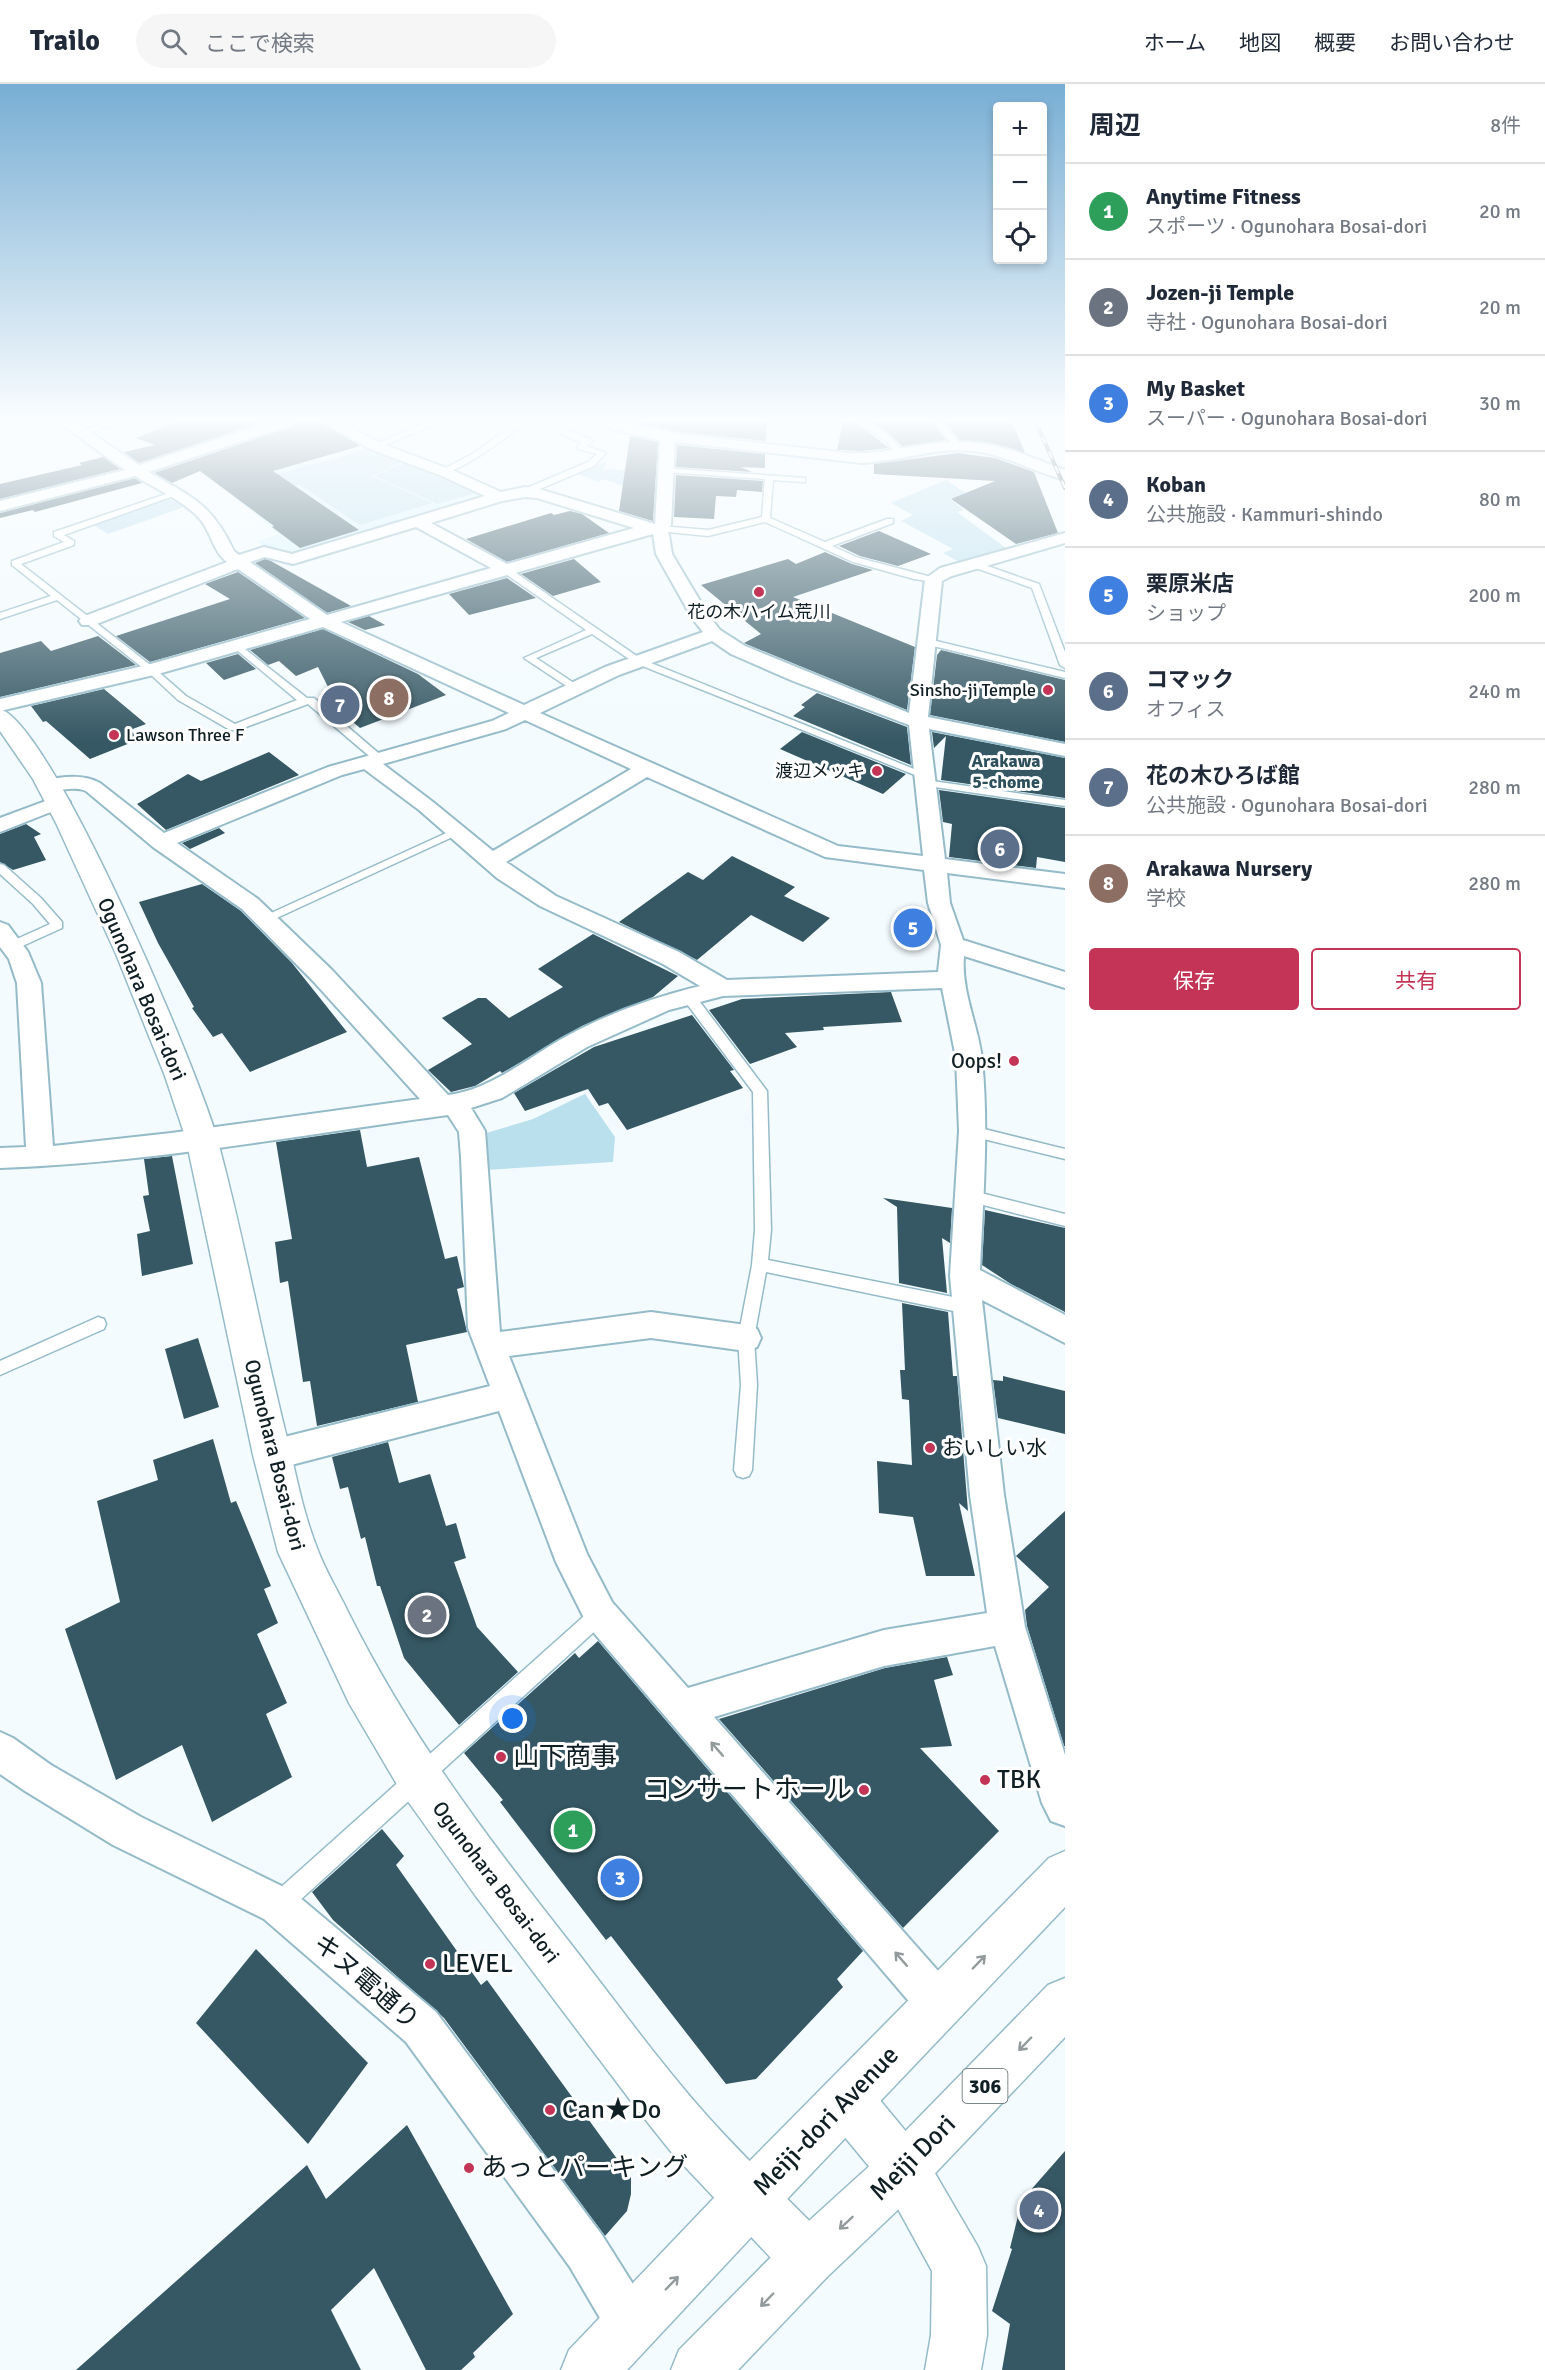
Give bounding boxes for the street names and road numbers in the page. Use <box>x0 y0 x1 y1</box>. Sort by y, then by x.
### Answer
street label: Ogunohara Bosai-dori <box>92 894 192 1084</box>
street label: Ogunohara Bosai-dori <box>239 1357 311 1553</box>
street label: Ogunohara Bosai-dori <box>427 1796 565 1968</box>
street label: キヌ電通り <box>306 1927 426 2037</box>
street label: Meiji-dori Avenue <box>746 2039 906 2203</box>
road number: 306 <box>962 2069 1008 2103</box>
street label: Meiji Dori <box>863 2108 963 2208</box>

